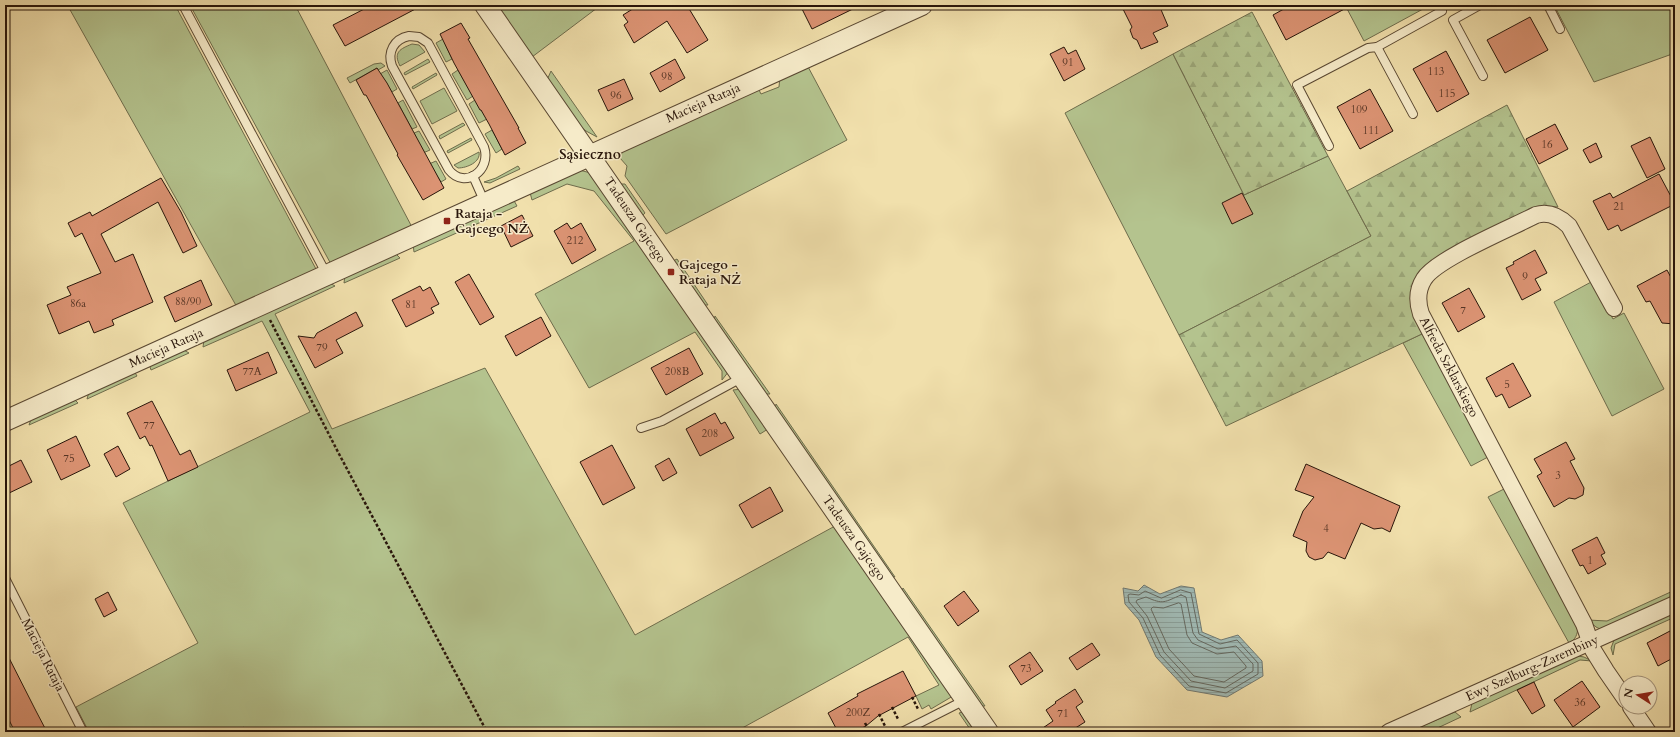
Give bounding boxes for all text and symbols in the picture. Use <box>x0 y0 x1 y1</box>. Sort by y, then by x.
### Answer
house number: 91 <box>1062 55 1074 70</box>
house number: 113 <box>1428 64 1445 79</box>
house number: 98 <box>661 69 673 84</box>
street label: Macieja Rataja <box>663 78 743 127</box>
house number: 115 <box>1439 86 1455 101</box>
house number: 96 <box>610 88 622 103</box>
house number: 109 <box>1351 102 1368 117</box>
house number: 111 <box>1363 123 1379 138</box>
house number: 16 <box>1541 137 1553 152</box>
district label: Sąsieczno <box>559 145 621 164</box>
street label: Tadeusza Gajcego <box>600 173 670 267</box>
house number: 21 <box>1613 199 1625 214</box>
place label: Rataja - Gajcego NŻ <box>455 205 529 238</box>
marker: Rataja - Gajcego NŻ <box>442 216 452 226</box>
house number: 212 <box>567 233 584 248</box>
place label: Gajcego - Rataja NŻ <box>679 256 741 289</box>
marker: Gajcego - Rataja NŻ <box>666 267 676 277</box>
house number: 9 <box>1522 269 1528 284</box>
house number: 88/90 <box>175 294 201 309</box>
house number: 86a <box>70 296 86 311</box>
house number: 81 <box>405 297 417 312</box>
house number: 7 <box>1460 303 1466 318</box>
street label: Alfreda Szklarskiego <box>1415 314 1483 420</box>
street label: Macieja Rataja <box>126 323 206 372</box>
house number: 79 <box>316 340 328 355</box>
house number: 77A <box>242 364 262 379</box>
house number: 208B <box>665 364 689 379</box>
house number: 5 <box>1504 377 1510 392</box>
house number: 77 <box>143 418 155 433</box>
house number: 208 <box>702 426 718 441</box>
house number: 75 <box>63 451 75 466</box>
house number: 3 <box>1555 468 1561 483</box>
street label: Tadeusza Gajcego <box>818 492 890 584</box>
house number: 4 <box>1323 521 1329 536</box>
house number: 1 <box>1587 553 1593 568</box>
street label: Macieja Rataja <box>17 615 69 695</box>
street label: Ewy Szelburg-Zarembiny <box>1463 631 1601 705</box>
house number: 73 <box>1020 661 1032 676</box>
north arrow <box>1618 675 1658 715</box>
text: N <box>1620 686 1637 699</box>
house number: 36 <box>1574 695 1586 710</box>
house number: 200Z <box>846 705 871 720</box>
house number: 71 <box>1057 706 1069 721</box>

